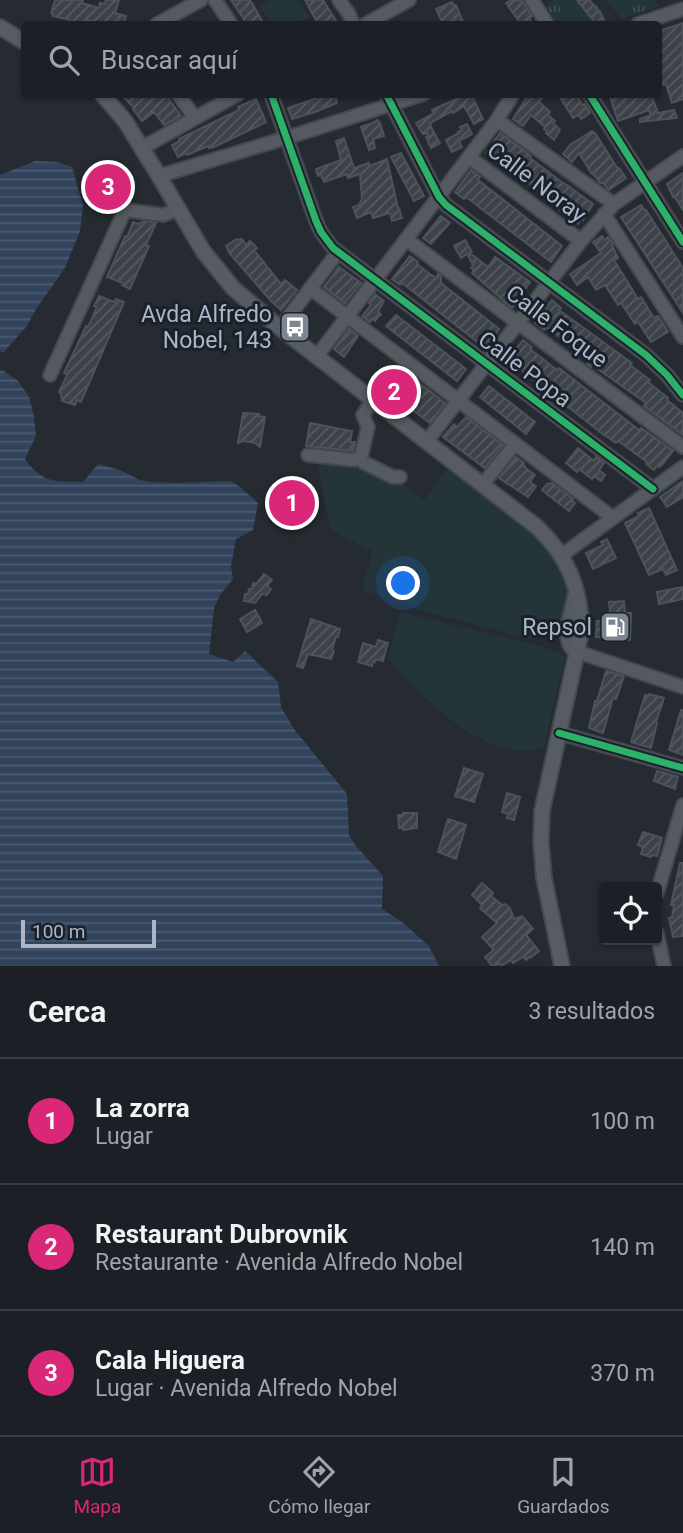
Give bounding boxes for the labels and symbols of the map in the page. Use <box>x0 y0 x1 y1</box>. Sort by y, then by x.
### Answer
street label: Calle Noray <box>482 137 591 228</box>
pin: 3 <box>85 161 131 213</box>
street label: Calle Foque <box>501 279 613 373</box>
place label: Avda Alfredo Nobel, 143 <box>141 301 272 354</box>
bus stop icon: Avda Alfredo Nobel, 143 <box>278 310 312 344</box>
street label: Calle Popa <box>473 326 577 413</box>
pin: 2 <box>371 366 417 418</box>
pin: 1 <box>269 477 315 529</box>
your location <box>386 566 420 600</box>
fuel station icon: Repsol <box>598 610 632 644</box>
place label: Repsol <box>522 614 592 641</box>
scale bar <box>21 917 156 949</box>

